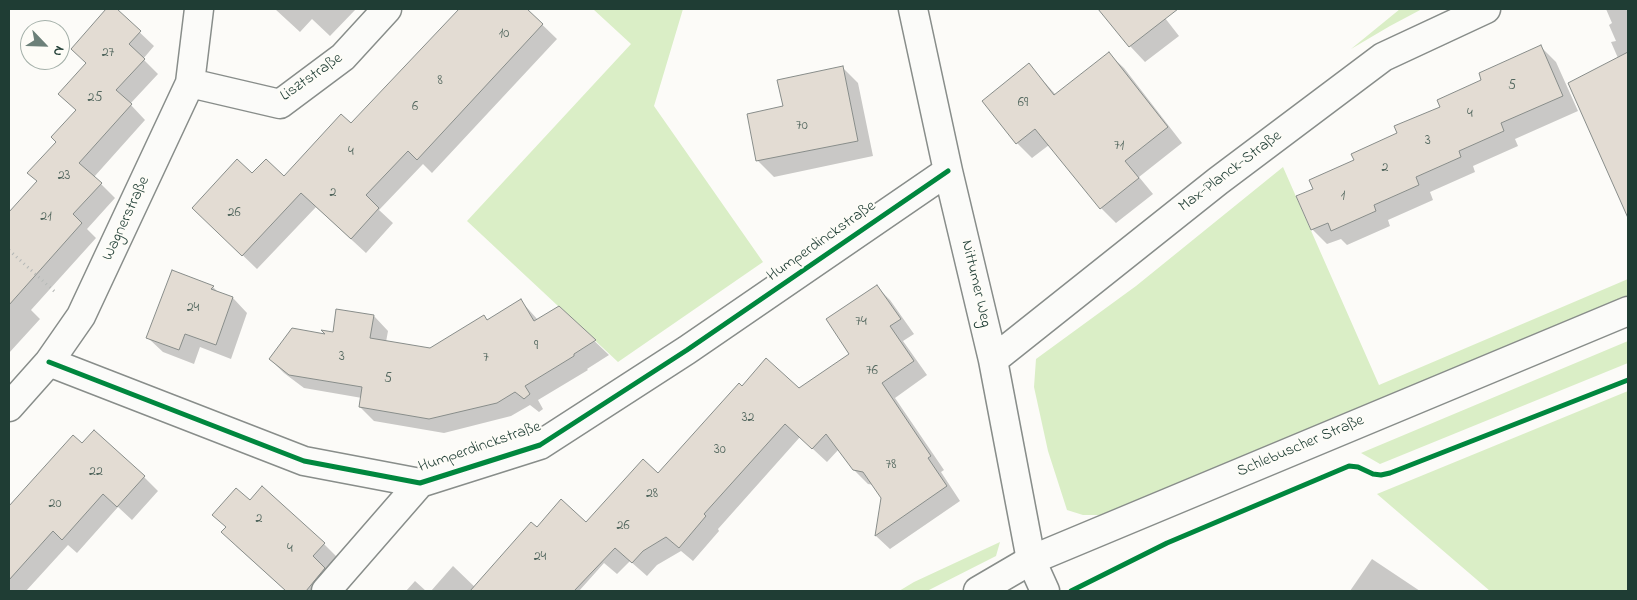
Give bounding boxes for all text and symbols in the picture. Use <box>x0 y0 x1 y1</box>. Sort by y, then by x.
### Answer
north arrow <box>20 20 70 70</box>
house number: 10 <box>499 27 509 43</box>
text: N <box>47 42 70 59</box>
house number: 27 <box>102 46 114 62</box>
street label: Lisztstraße <box>277 50 347 106</box>
house number: 8 <box>437 74 443 90</box>
house number: 5 <box>1508 79 1516 95</box>
house number: 25 <box>88 91 102 107</box>
house number: 69 <box>1018 96 1028 112</box>
house number: 6 <box>412 100 418 116</box>
house number: 4 <box>1467 107 1473 123</box>
house number: 70 <box>796 119 808 135</box>
street label: Max-Planck-Straße <box>1176 127 1286 217</box>
house number: 3 <box>1425 134 1431 150</box>
house number: 71 <box>1114 139 1124 155</box>
house number: 4 <box>348 145 354 161</box>
house number: 2 <box>1382 161 1388 177</box>
house number: 23 <box>58 169 70 185</box>
street label: Wagnerstraße <box>99 174 155 264</box>
house number: 2 <box>330 186 336 202</box>
house number: 1 <box>1341 189 1345 205</box>
street label: Humperdinckstraße <box>764 197 880 287</box>
house number: 26 <box>227 206 241 222</box>
house number: 21 <box>40 210 52 226</box>
street label: Nittumer Weg <box>956 239 994 329</box>
house number: 24 <box>187 301 199 317</box>
house number: 74 <box>855 315 867 331</box>
house number: 9 <box>534 339 538 355</box>
house number: 3 <box>339 350 345 366</box>
house number: 7 <box>483 351 489 367</box>
house number: 76 <box>866 364 878 380</box>
house number: 5 <box>384 372 392 388</box>
house number: 32 <box>742 411 754 427</box>
street label: Schlebuscher Straße <box>1235 412 1367 482</box>
street label: Humperdinckstraße <box>416 418 544 478</box>
house number: 30 <box>714 443 726 459</box>
house number: 78 <box>885 458 897 474</box>
house number: 22 <box>89 465 103 481</box>
house number: 28 <box>646 487 658 503</box>
house number: 20 <box>48 497 62 513</box>
house number: 2 <box>256 512 262 528</box>
house number: 26 <box>616 519 630 535</box>
house number: 4 <box>287 542 293 558</box>
house number: 24 <box>534 550 546 566</box>

